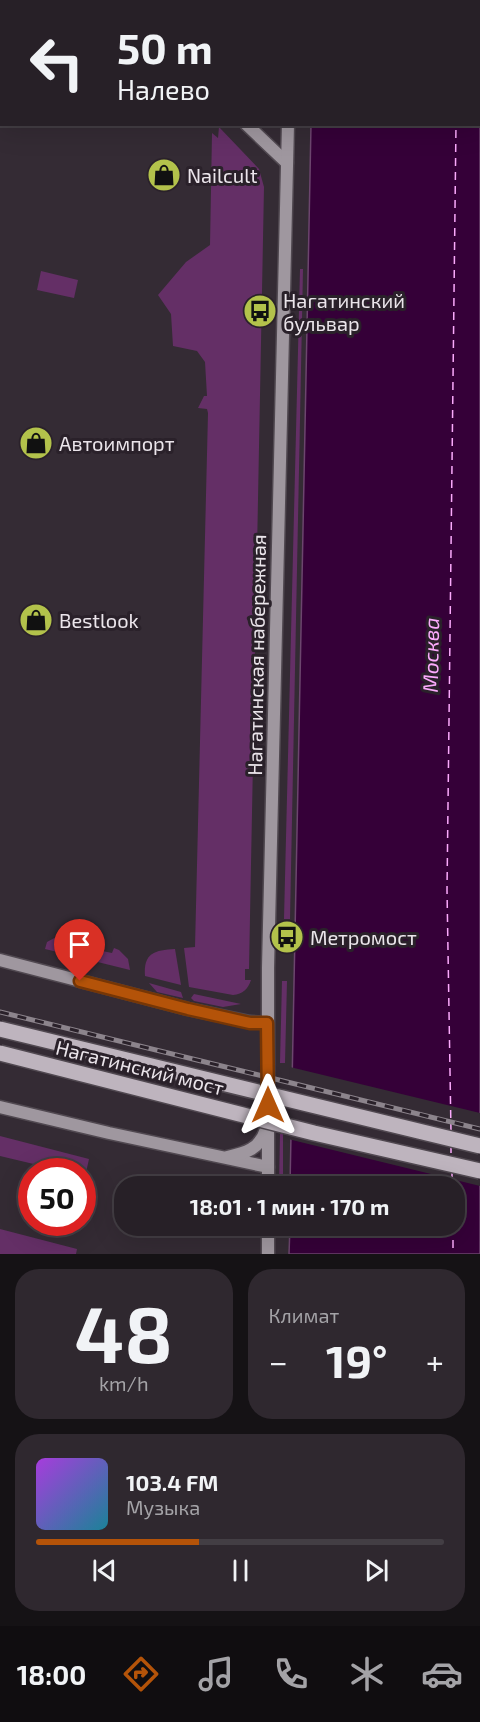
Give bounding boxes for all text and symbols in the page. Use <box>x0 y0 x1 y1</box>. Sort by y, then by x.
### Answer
text: 50 m <box>117 22 213 72</box>
icon: left <box>18 24 96 102</box>
text: Налево <box>117 73 210 105</box>
shop icon: Nailcult <box>146 157 182 193</box>
place label: Nailcult <box>187 163 258 187</box>
place label: Нагатинский бульвар <box>283 288 405 336</box>
bus stop icon: Нагатинский бульвар <box>242 293 278 329</box>
shop icon: Автоимпорт <box>18 425 54 461</box>
place label: Автоимпорт <box>59 431 175 455</box>
street label: Нагатинская набережная <box>242 534 270 776</box>
shop icon: Bestlook <box>18 602 54 638</box>
place label: Bestlook <box>59 608 139 632</box>
water label: Москва <box>417 617 443 693</box>
pin <box>54 919 105 981</box>
bus stop icon: Метромост <box>269 919 305 955</box>
place label: Метромост <box>310 925 417 949</box>
icon: arrive <box>63 928 96 961</box>
street label: Нагатинский мост <box>53 1035 227 1100</box>
position arrow <box>236 1073 300 1137</box>
speed limit sign: 50 <box>18 1158 96 1236</box>
text: 18:01 · 1 мин · 170 m <box>190 1193 389 1219</box>
text: 48 <box>75 1285 173 1379</box>
text: Климат <box>269 1303 339 1327</box>
text: 19° <box>326 1333 388 1387</box>
text: − <box>269 1341 288 1381</box>
text: + <box>426 1341 444 1381</box>
text: km/h <box>99 1371 149 1395</box>
text: 103.4 FM <box>126 1469 218 1495</box>
text: Музыка <box>126 1495 200 1519</box>
icon: previous <box>88 1554 121 1587</box>
icon: pause <box>224 1554 257 1587</box>
icon: next <box>360 1554 393 1587</box>
icon: directions <box>120 1653 162 1695</box>
icon: music <box>195 1653 237 1695</box>
icon: phone <box>270 1653 312 1695</box>
icon: climate <box>346 1653 388 1695</box>
icon: car <box>421 1653 463 1695</box>
text: 18:00 <box>17 1658 86 1690</box>

